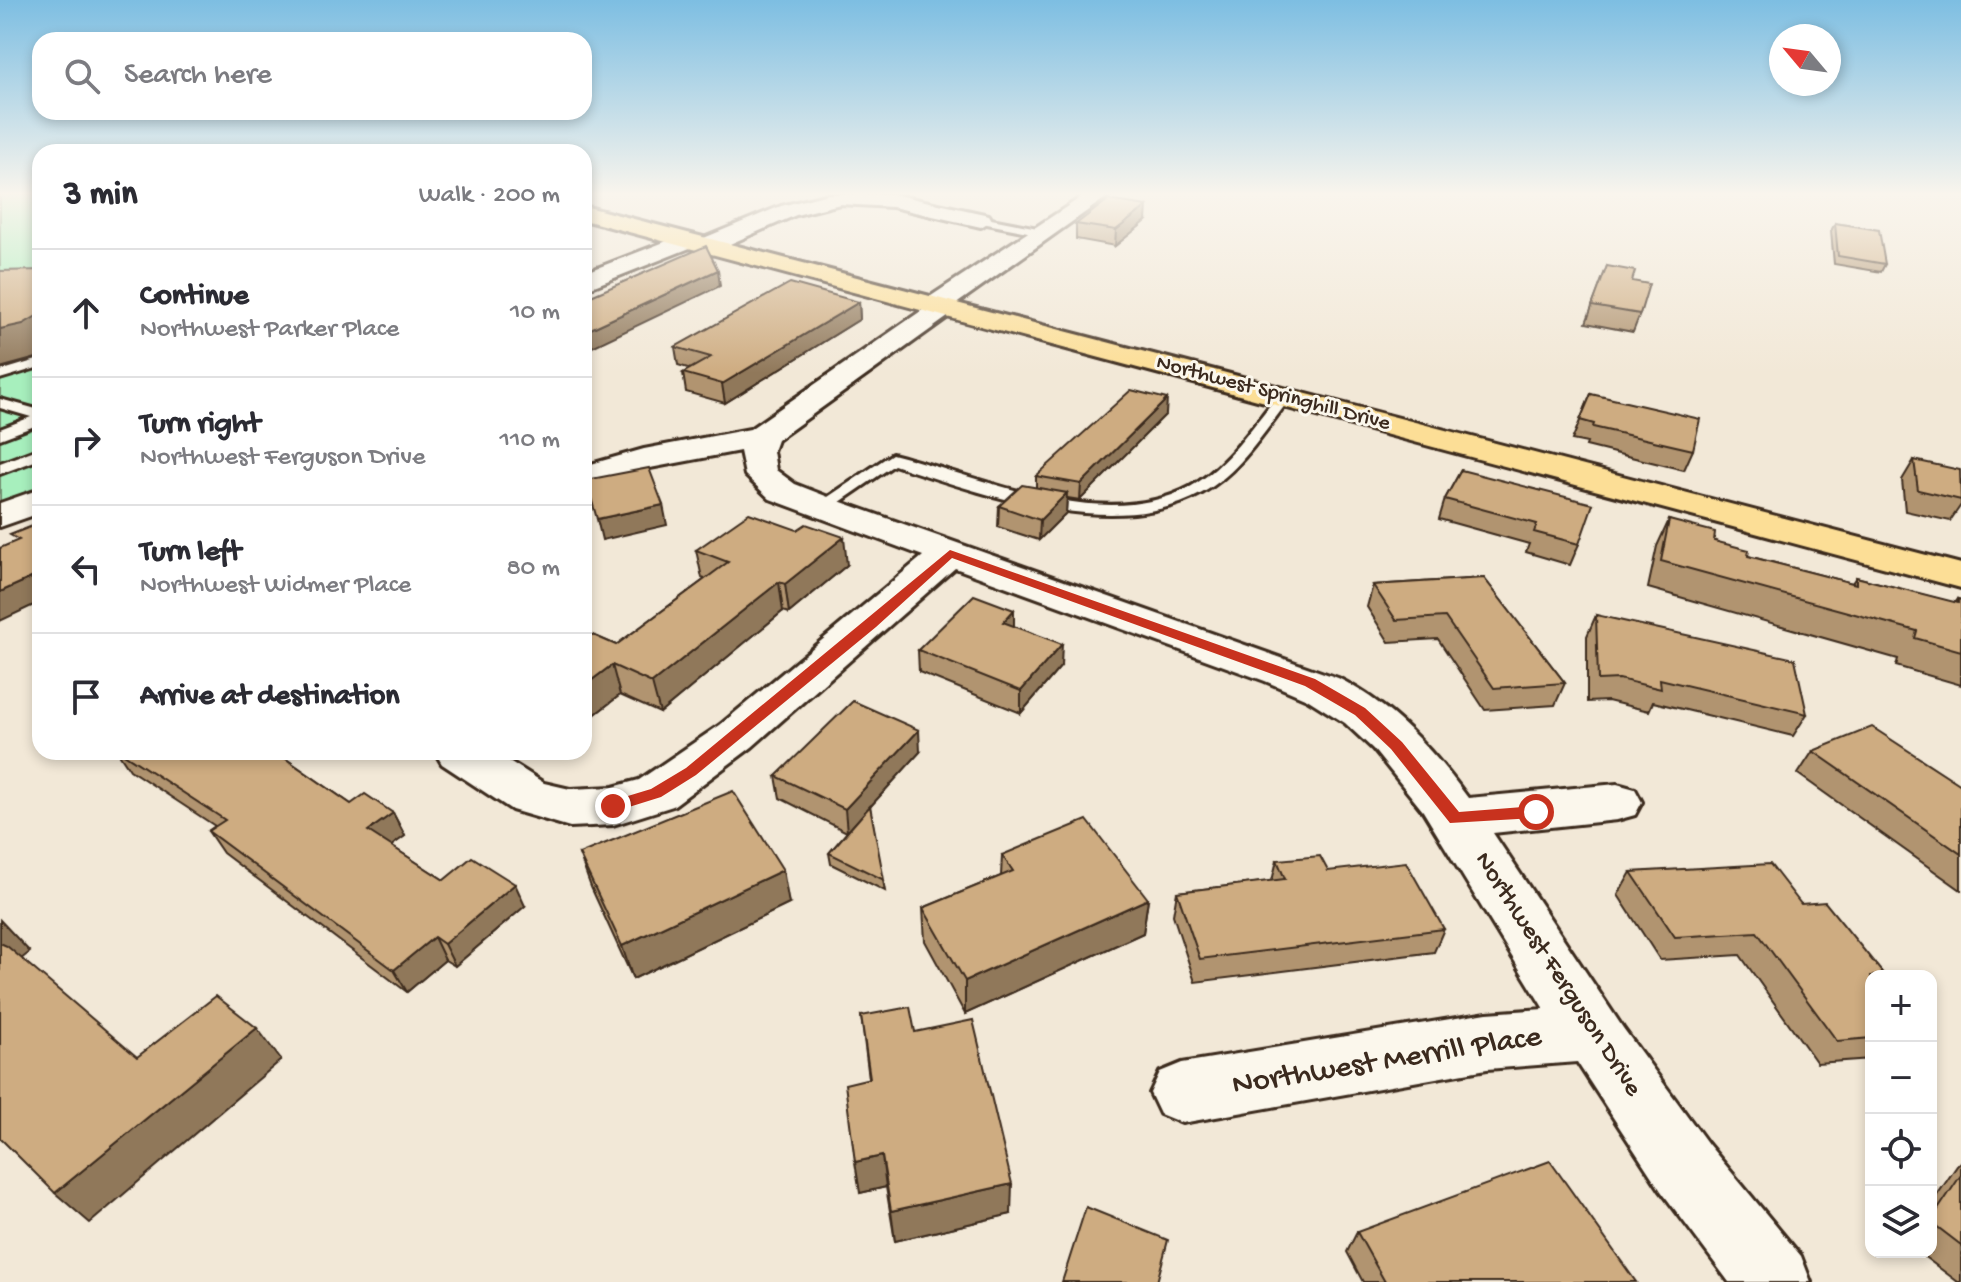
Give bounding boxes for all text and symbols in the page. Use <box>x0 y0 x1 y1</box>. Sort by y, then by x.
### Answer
north arrow <box>1769 24 1841 96</box>
search box <box>32 32 592 120</box>
icon: search <box>60 54 104 98</box>
text: Search here <box>124 59 272 94</box>
text: 3 min <box>64 176 137 216</box>
text: Walk · 200 m <box>419 181 560 212</box>
text: Continue <box>140 280 249 315</box>
icon: ahead <box>64 291 108 335</box>
text: 10 m <box>510 298 560 329</box>
text: Northwest Parker Place <box>140 315 399 346</box>
street label: Northwest Springhill Drive <box>1153 350 1393 438</box>
text: Turn right <box>140 408 260 443</box>
icon: right <box>64 419 108 463</box>
text: 110 m <box>500 426 560 457</box>
text: Northwest Ferguson Drive <box>140 443 425 474</box>
text: Turn left <box>140 536 241 571</box>
icon: left <box>64 547 108 591</box>
text: 80 m <box>506 554 560 585</box>
text: Northwest Widmer Place <box>140 571 411 602</box>
icon: arrive <box>64 675 108 719</box>
text: Arrive at destination <box>140 680 400 715</box>
route end <box>595 788 631 824</box>
route start <box>1518 794 1554 830</box>
street label: Northwest Ferguson Drive <box>1466 847 1648 1104</box>
map controls <box>1865 970 1937 1258</box>
button: + <box>1865 970 1937 1042</box>
street label: Northwest Merrill Place <box>1230 1019 1545 1105</box>
button: − <box>1865 1042 1937 1114</box>
button: locate <box>1865 1114 1937 1186</box>
button: layers <box>1865 1186 1937 1258</box>

